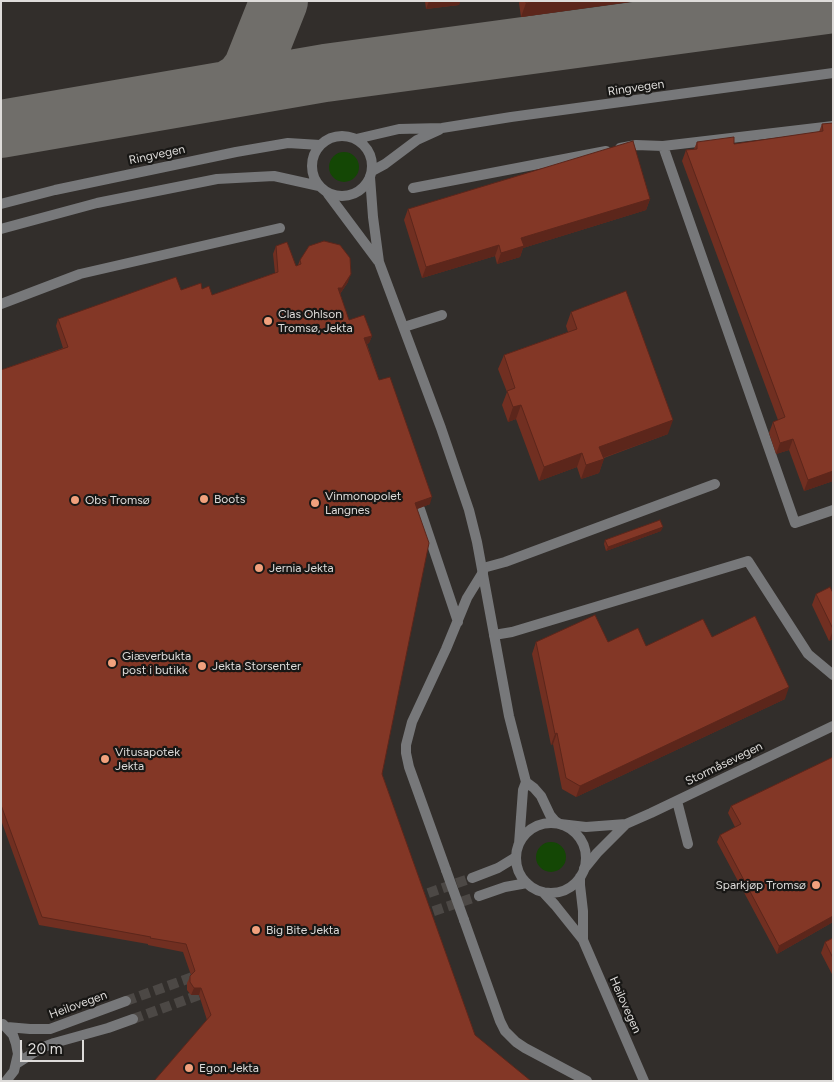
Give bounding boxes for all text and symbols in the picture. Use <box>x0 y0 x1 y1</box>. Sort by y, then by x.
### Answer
street label: Ringvegen <box>607 77 665 99</box>
street label: Ringvegen <box>128 142 186 168</box>
place label: Clas Ohlson Tromsø, Jekta <box>278 307 353 335</box>
marker: Clas Ohlson Tromsø, Jekta <box>262 315 274 327</box>
place label: Vinmonopolet Langnes <box>325 489 401 517</box>
place label: Boots <box>214 492 245 506</box>
place label: Obs Tromsø <box>85 493 150 507</box>
marker: Boots <box>198 493 210 505</box>
marker: Obs Tromsø <box>69 494 81 506</box>
marker: Vinmonopolet Langnes <box>309 497 321 509</box>
place label: Jernia Jekta <box>269 561 334 575</box>
marker: Jernia Jekta <box>253 562 265 574</box>
place label: Giæverbukta post i butikk <box>122 649 191 677</box>
marker: Giæverbukta post i butikk <box>106 657 118 669</box>
place label: Jekta Storsenter <box>212 659 301 673</box>
marker: Jekta Storsenter <box>196 660 208 672</box>
street label: Stormåsevegen <box>683 739 765 789</box>
place label: Vitusapotek Jekta <box>115 745 180 773</box>
marker: Vitusapotek Jekta <box>99 753 111 765</box>
place label: Sparkjøp Tromsø <box>715 878 806 892</box>
marker: Sparkjøp Tromsø <box>810 879 822 891</box>
place label: Big Bite Jekta <box>266 923 339 937</box>
marker: Big Bite Jekta <box>250 924 262 936</box>
street label: Heilovegen <box>606 974 644 1036</box>
street label: Heilovegen <box>47 988 109 1022</box>
scale bar <box>22 1030 86 1062</box>
text: 20 m <box>28 1040 62 1058</box>
place label: Egon Jekta <box>199 1061 259 1075</box>
marker: Egon Jekta <box>183 1062 195 1074</box>

